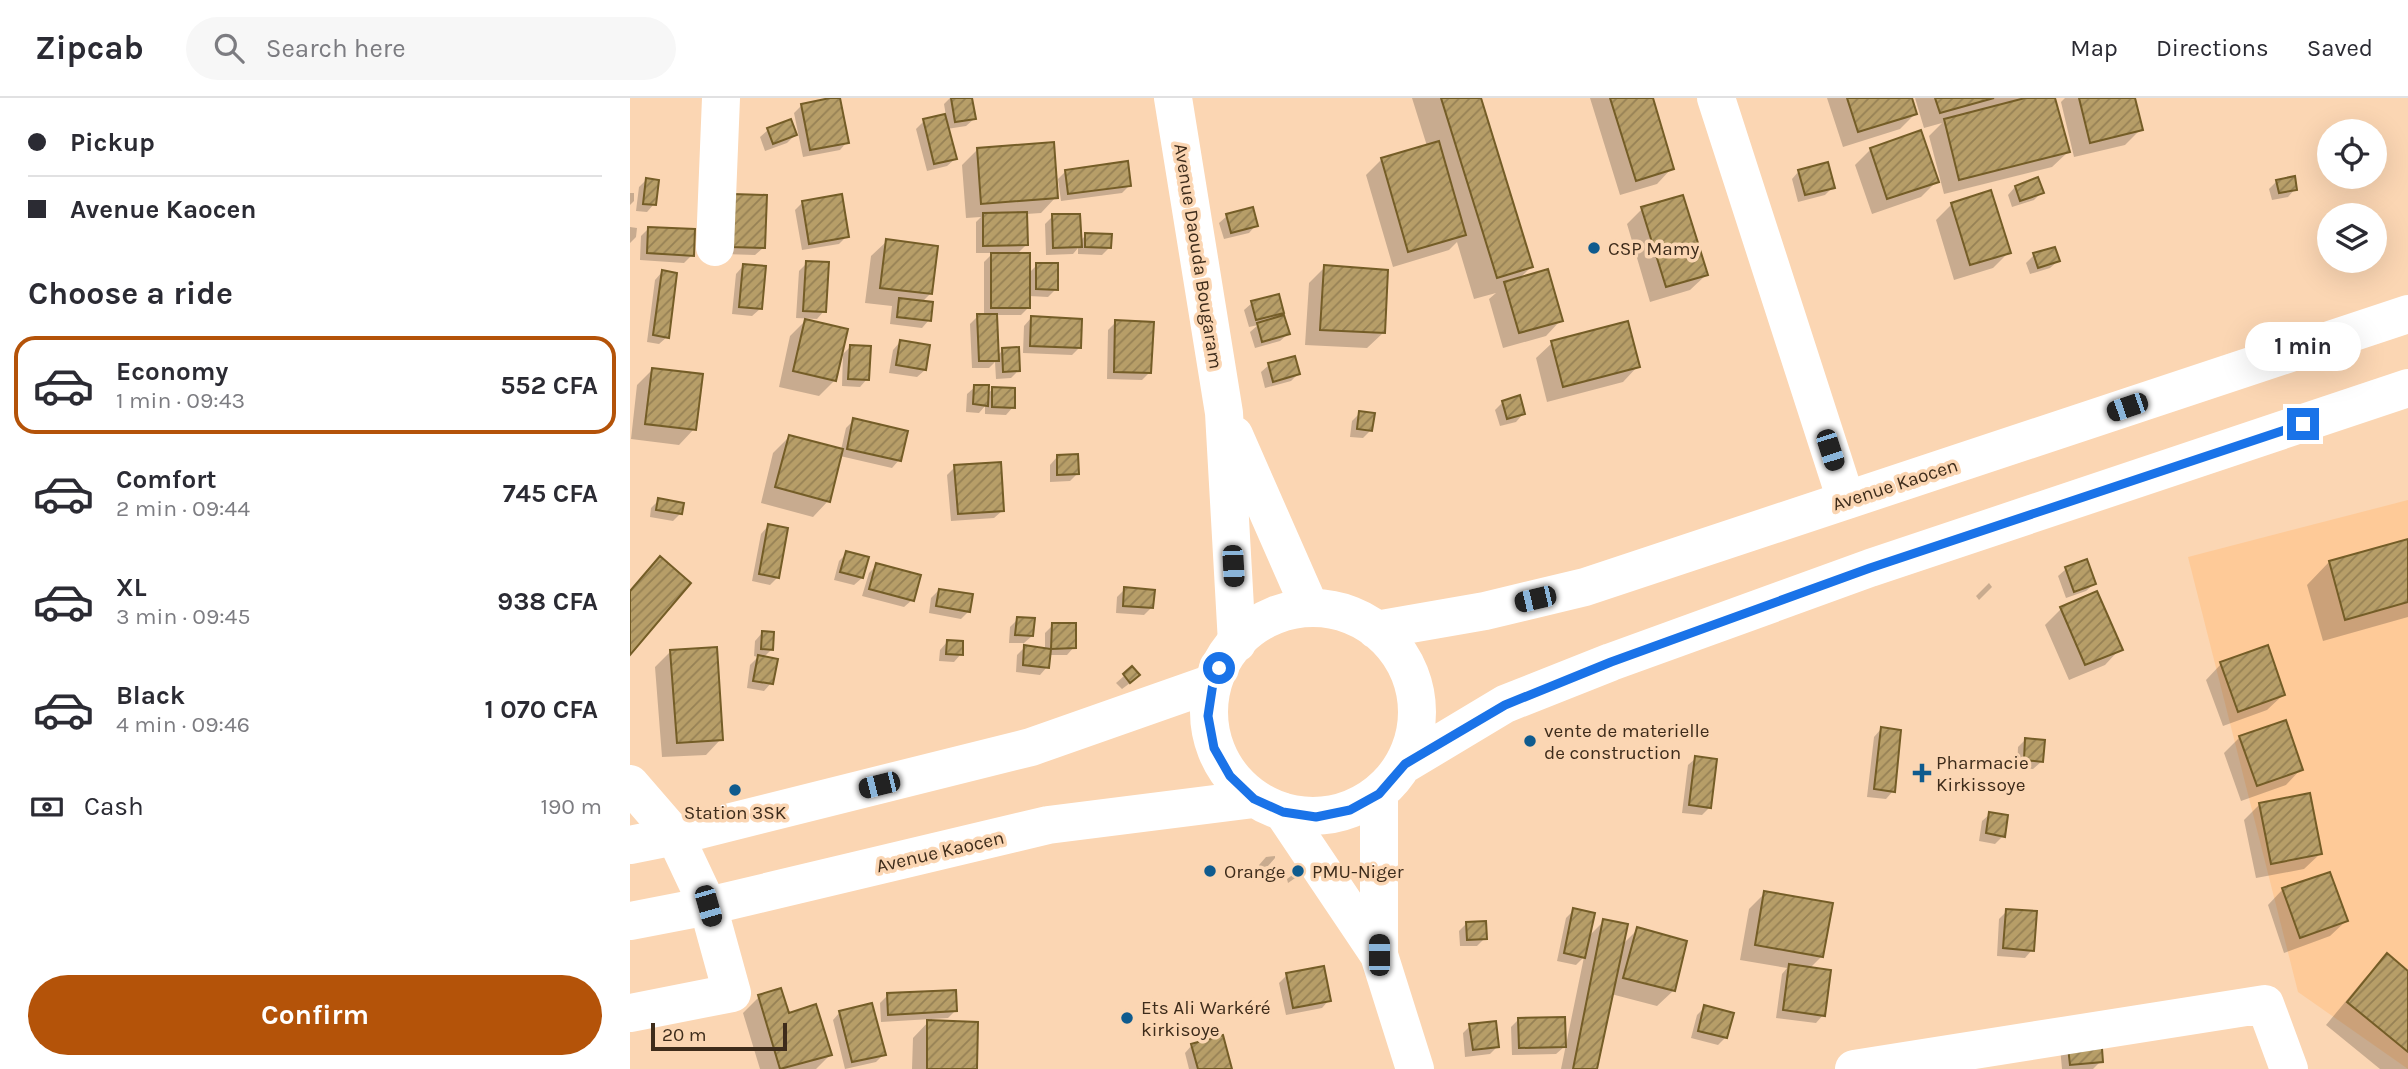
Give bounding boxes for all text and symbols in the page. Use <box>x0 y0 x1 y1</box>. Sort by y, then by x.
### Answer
search box <box>186 17 676 80</box>
text: Zipcab <box>35 29 144 67</box>
icon: search <box>210 29 248 67</box>
text: Search here <box>266 33 406 64</box>
text: Map <box>2070 34 2118 62</box>
text: Directions <box>2156 34 2269 62</box>
text: Saved <box>2307 34 2373 62</box>
map controls <box>2317 119 2387 273</box>
button: locate <box>2317 119 2387 189</box>
text: Pickup <box>70 127 155 158</box>
street label: Avenue Daouda Bougaram <box>1169 142 1227 371</box>
text: Avenue Kaocen <box>70 194 257 225</box>
button: layers <box>2317 203 2387 273</box>
place label: CSP Mamy <box>1608 238 1699 260</box>
marker: CSP Mamy <box>1586 240 1602 256</box>
text: Choose a ride <box>28 275 233 312</box>
callout: 1 min <box>2245 322 2361 372</box>
text: 1 min <box>2274 333 2332 360</box>
icon: car <box>32 354 95 417</box>
text: Economy <box>116 356 228 387</box>
text: 552 CFA <box>500 370 598 401</box>
text: 1 min · 09:43 <box>116 387 245 414</box>
car <box>2104 390 2151 424</box>
route end <box>2287 408 2319 440</box>
car <box>1814 427 1847 473</box>
street label: Avenue Kaocen <box>1830 454 1961 516</box>
icon: car <box>32 462 95 525</box>
text: Comfort <box>116 464 217 495</box>
text: 745 CFA <box>503 478 598 509</box>
text: 2 min · 09:44 <box>116 495 250 522</box>
car <box>1222 544 1245 588</box>
icon: car <box>32 570 95 633</box>
text: XL <box>116 572 147 603</box>
car <box>1513 584 1558 614</box>
text: 938 CFA <box>497 586 598 617</box>
text: 3 min · 09:45 <box>116 603 250 630</box>
route start <box>1203 652 1235 684</box>
icon: car <box>32 678 95 741</box>
text: Black <box>116 680 185 711</box>
text: 1 070 CFA <box>484 694 598 725</box>
text: 4 min · 09:46 <box>116 711 250 738</box>
place label: vente de materielle de construction <box>1544 720 1710 764</box>
marker: vente de materielle de construction <box>1522 733 1538 749</box>
place label: Pharmacie Kirkissoye <box>1936 752 2029 796</box>
marker: Pharmacie Kirkissoye <box>1914 765 1930 781</box>
car <box>857 770 902 800</box>
marker: Station 3SK <box>727 782 743 798</box>
icon: cash <box>28 788 66 826</box>
text: Cash <box>84 791 144 822</box>
text: 190 m <box>540 793 602 820</box>
place label: Station 3SK <box>684 802 787 824</box>
street label: Avenue Kaocen <box>874 827 1006 877</box>
place label: Orange <box>1224 861 1286 883</box>
place label: PMU-Niger <box>1312 861 1404 883</box>
marker: Orange <box>1202 863 1218 879</box>
marker: PMU-Niger <box>1290 863 1306 879</box>
car <box>693 883 724 929</box>
car <box>1369 934 1390 976</box>
button: Confirm <box>28 975 602 1055</box>
place label: Ets Ali Warkéré kirkisoye <box>1141 997 1271 1041</box>
marker: Ets Ali Warkéré kirkisoye <box>1119 1010 1135 1026</box>
scale bar <box>651 1020 788 1052</box>
text: 20 m <box>662 1024 707 1046</box>

